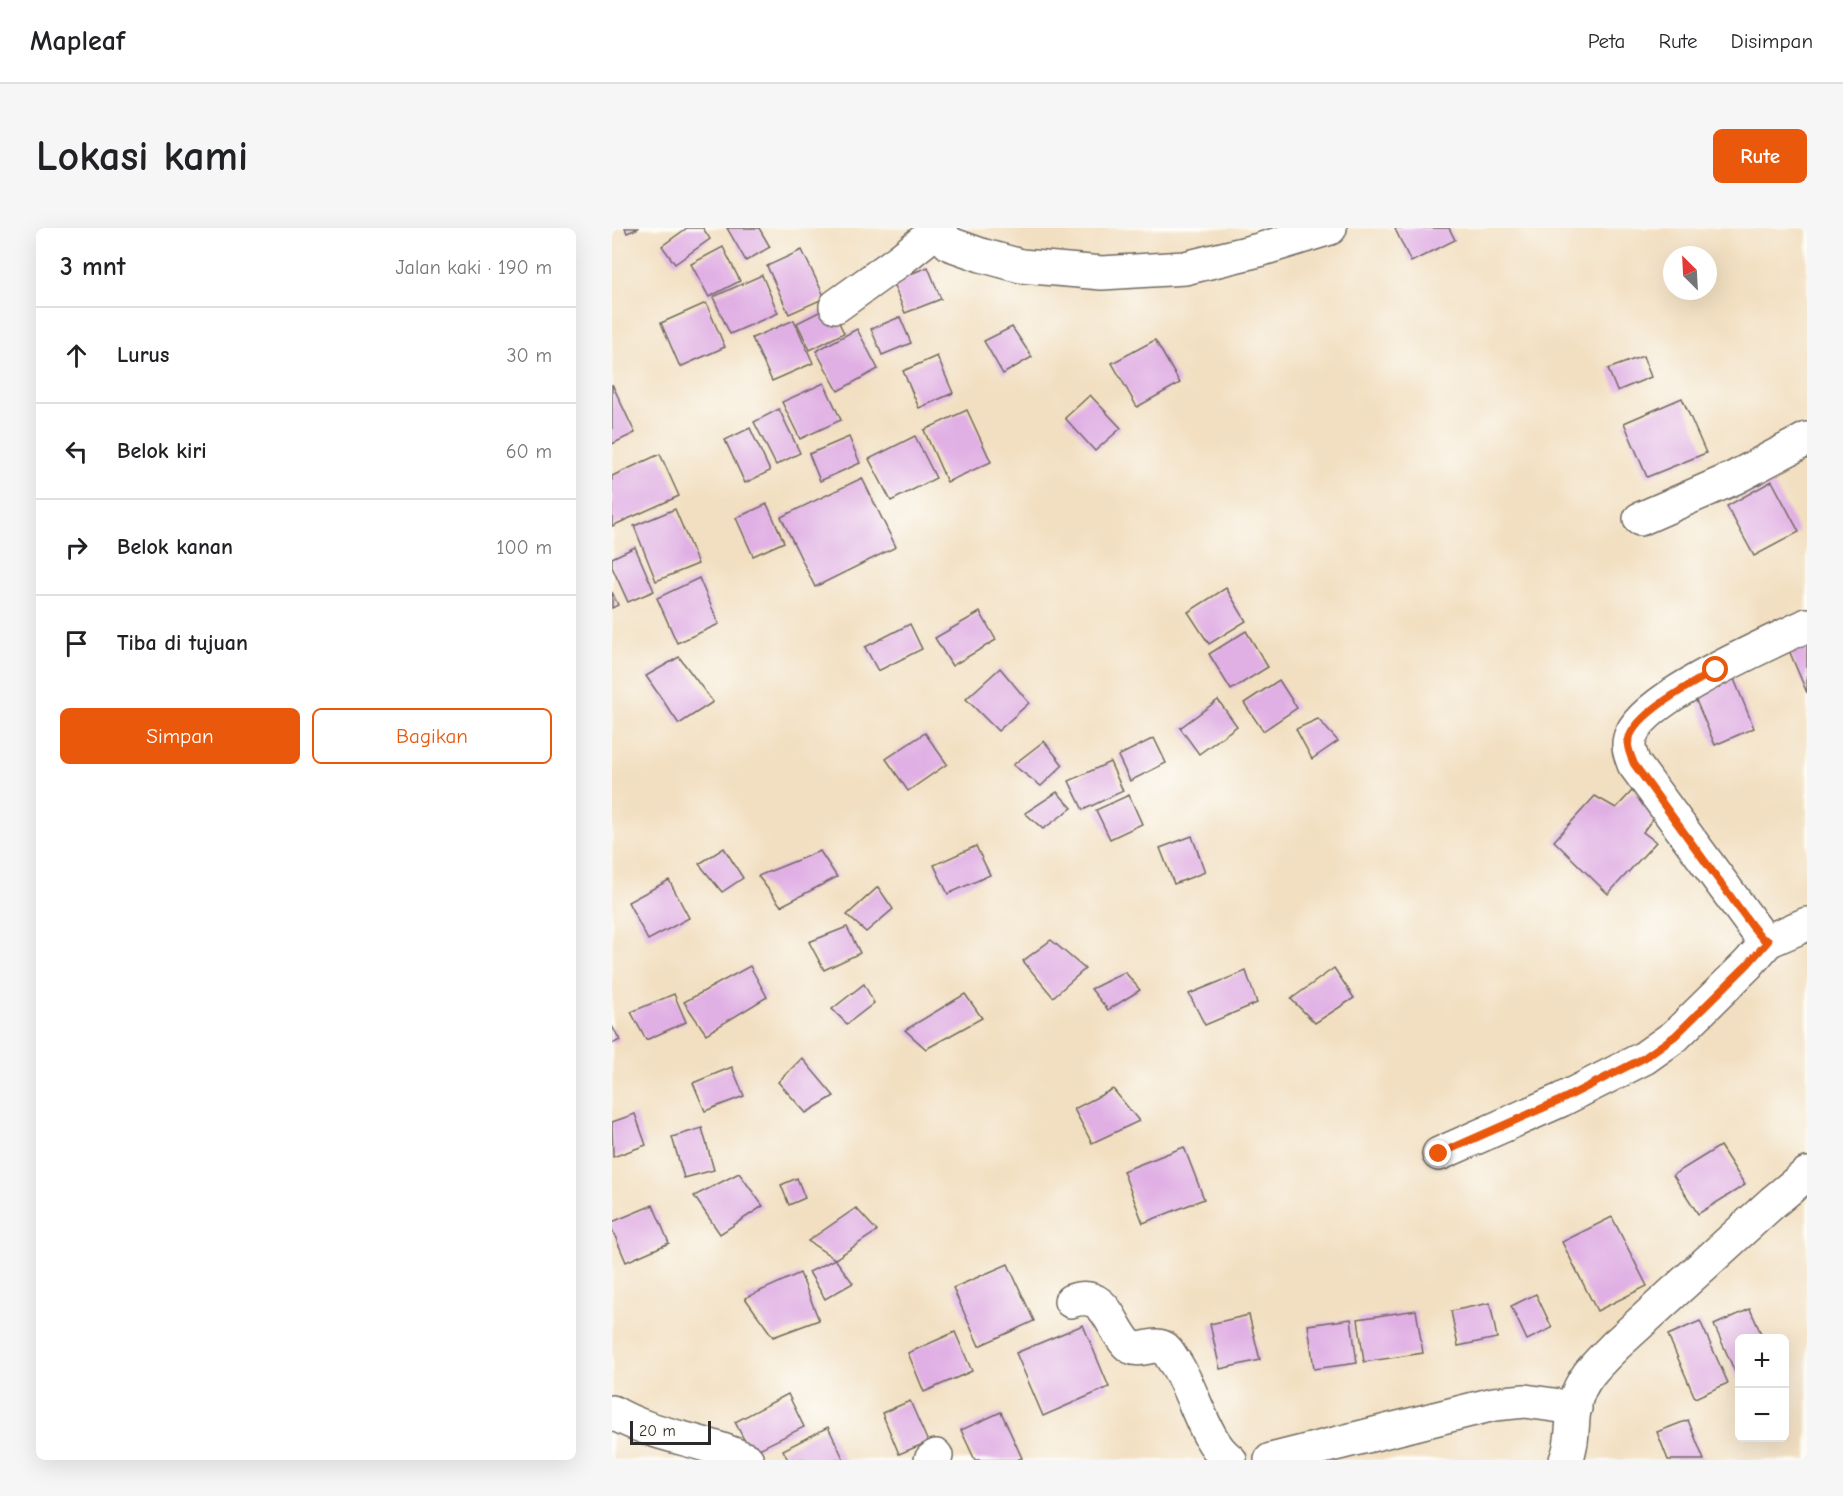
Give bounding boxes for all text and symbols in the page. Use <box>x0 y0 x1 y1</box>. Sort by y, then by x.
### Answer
text: Mapleaf <box>30 25 125 57</box>
text: Peta <box>1588 29 1625 53</box>
text: Rute <box>1658 29 1698 53</box>
text: Disimpan <box>1731 29 1813 53</box>
button: Rute <box>1713 129 1807 183</box>
text: Lokasi kami <box>36 132 248 181</box>
north arrow <box>1663 246 1717 300</box>
text: 3 mnt <box>60 252 125 282</box>
text: Jalan kaki · 190 m <box>395 256 552 279</box>
icon: ahead <box>60 339 93 372</box>
text: Lurus <box>117 342 169 368</box>
text: 30 m <box>506 344 552 367</box>
icon: left <box>60 435 93 468</box>
text: Belok kiri <box>117 438 207 464</box>
text: 60 m <box>506 440 552 463</box>
icon: right <box>60 531 93 564</box>
text: Belok kanan <box>117 534 233 560</box>
text: 100 m <box>497 536 552 559</box>
icon: arrive <box>60 627 93 660</box>
text: Tiba di tujuan <box>117 630 248 656</box>
route start <box>1702 656 1728 682</box>
button: Simpan <box>60 708 300 764</box>
button: Bagikan <box>312 708 552 764</box>
route end <box>1425 1140 1451 1166</box>
map controls <box>1735 1334 1789 1442</box>
button: + <box>1735 1334 1789 1388</box>
button: − <box>1735 1388 1789 1442</box>
scale bar <box>630 1418 711 1446</box>
text: 20 m <box>639 1422 676 1440</box>

